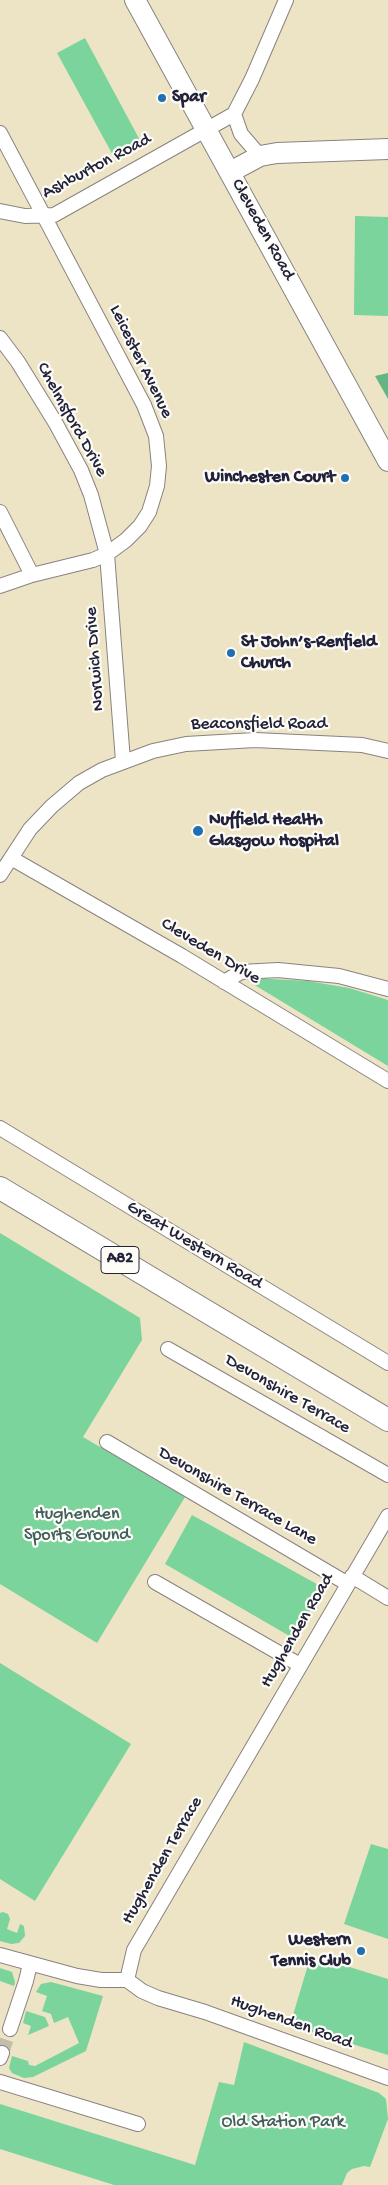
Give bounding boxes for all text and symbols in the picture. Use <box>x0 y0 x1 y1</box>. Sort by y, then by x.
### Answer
place label: Spar <box>172 87 206 109</box>
marker: Spar <box>156 92 168 104</box>
street label: Ashburton Road <box>39 129 155 205</box>
street label: Cleveden Road <box>225 176 299 284</box>
street label: Leicester Avenue <box>103 302 177 422</box>
street label: Chelmsford Drive <box>31 359 111 481</box>
place label: Winchesten Court <box>205 467 335 489</box>
marker: Winchesten Court <box>339 472 351 484</box>
street label: Norwich Drive <box>82 606 110 712</box>
place label: St John’s-Renfield Church <box>241 632 376 674</box>
marker: St John’s-Renfield Church <box>225 647 237 659</box>
street label: Beaconsfield Road <box>191 714 327 736</box>
place label: Nuffield Health Glasgow Hospital <box>209 810 339 852</box>
marker: Nuffield Health Glasgow Hospital <box>191 824 205 838</box>
street label: Cleveden Drive <box>156 914 264 990</box>
street label: Great Western Road <box>122 1197 266 1295</box>
road number: A82 <box>101 1246 139 1274</box>
street label: Devonshire Terrace <box>220 1350 354 1440</box>
street label: Devonshire Terrace Lane <box>154 1443 320 1551</box>
park label: Hughenden Sports Ground <box>24 1504 130 1546</box>
street label: Hughenden Road <box>257 1570 339 1692</box>
street label: Hughenden Terrace <box>118 1793 208 1929</box>
place label: Western Tennis Club <box>271 1930 351 1972</box>
marker: Western Tennis Club <box>355 1945 367 1957</box>
street label: Hughenden Road <box>227 1991 355 2055</box>
park label: Old Station Park <box>221 2112 345 2134</box>

